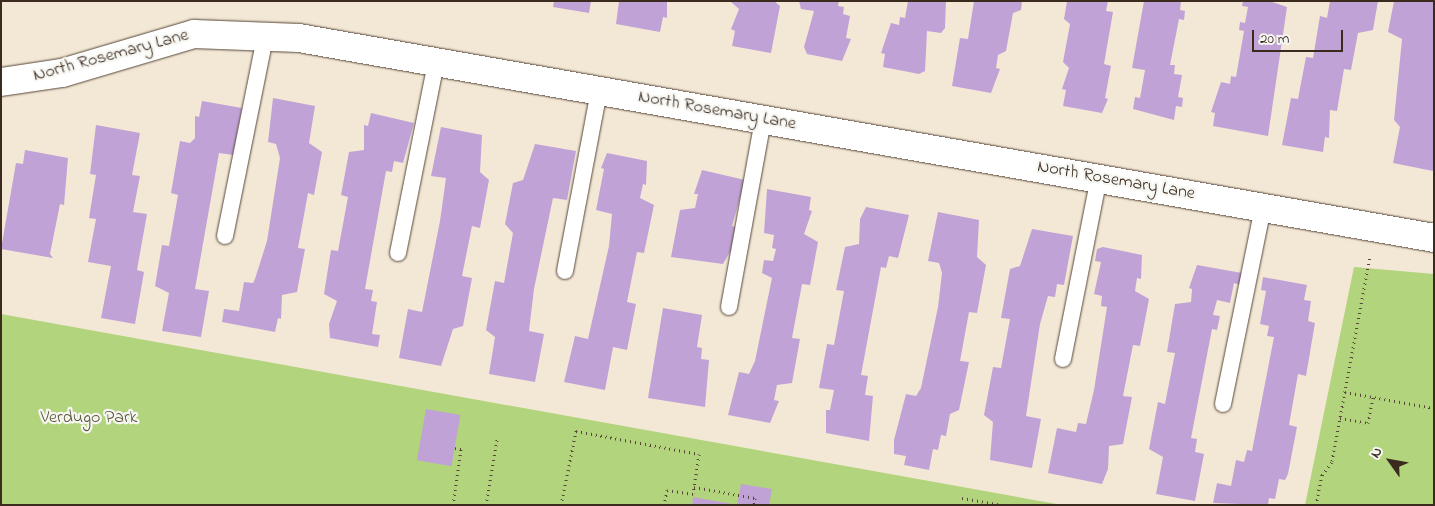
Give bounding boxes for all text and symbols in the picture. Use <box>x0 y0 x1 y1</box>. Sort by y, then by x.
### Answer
scale bar <box>1255 20 1346 52</box>
street label: North Rosemary Lane <box>31 25 191 87</box>
text: 20 m <box>1260 28 1289 50</box>
street label: North Rosemary Lane <box>636 86 798 136</box>
street label: North Rosemary Lane <box>1035 156 1197 206</box>
park label: Verdugo Park <box>41 407 137 429</box>
north arrow <box>1365 436 1415 486</box>
text: N <box>1365 443 1388 462</box>

